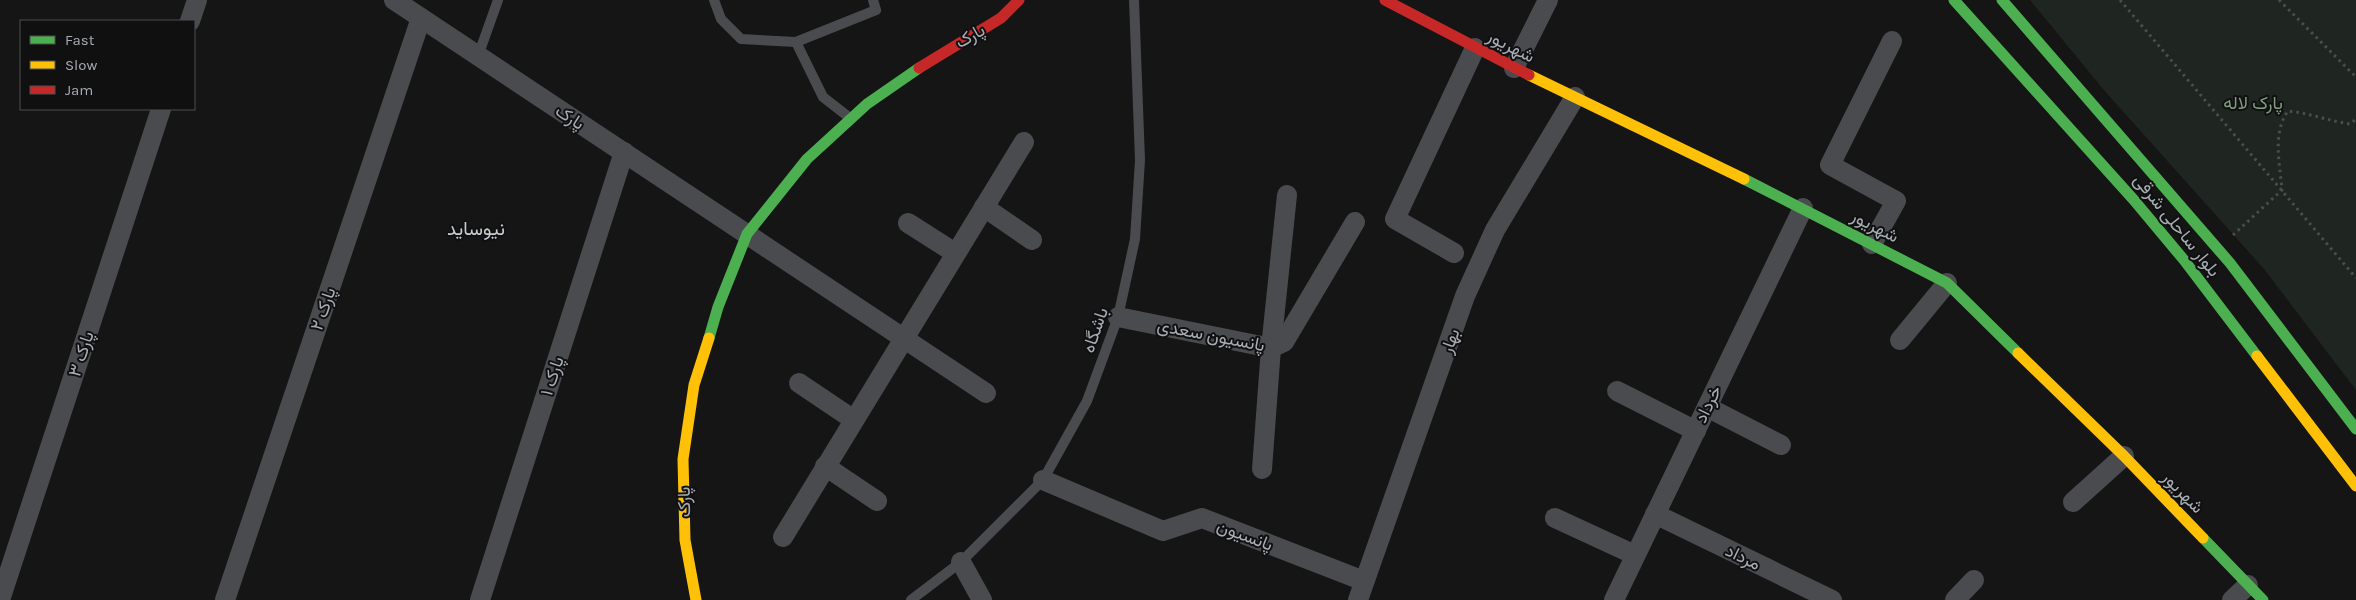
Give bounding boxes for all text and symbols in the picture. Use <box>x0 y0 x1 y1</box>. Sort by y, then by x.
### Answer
street label: پارک <box>951 19 989 54</box>
legend <box>20 20 195 110</box>
street label: شهریور <box>1482 24 1539 67</box>
text: Fast <box>65 31 95 49</box>
text: Slow <box>65 56 97 74</box>
text: Jam <box>65 81 93 99</box>
park label: پارک لاله <box>2223 92 2283 115</box>
street label: پارک <box>551 99 589 135</box>
street label: بلوار ساحلی شرقی <box>2129 169 2225 281</box>
street label: شهریور <box>1846 204 1903 247</box>
district label: نیوساید <box>447 218 505 240</box>
street label: پارک ۲ <box>305 284 342 334</box>
street label: باشگاه <box>1077 304 1113 356</box>
street label: پانسیون سعدی <box>1155 314 1267 357</box>
street label: بهار <box>1435 325 1465 358</box>
street label: پارک ۳ <box>63 328 100 380</box>
street label: پارک ۱ <box>535 354 570 399</box>
street label: خرداد <box>1690 382 1726 426</box>
street label: شهریور <box>2157 465 2209 518</box>
street label: پارک <box>673 487 696 517</box>
street label: پانسیون <box>1213 514 1276 557</box>
street label: مرداد <box>1722 539 1764 575</box>

